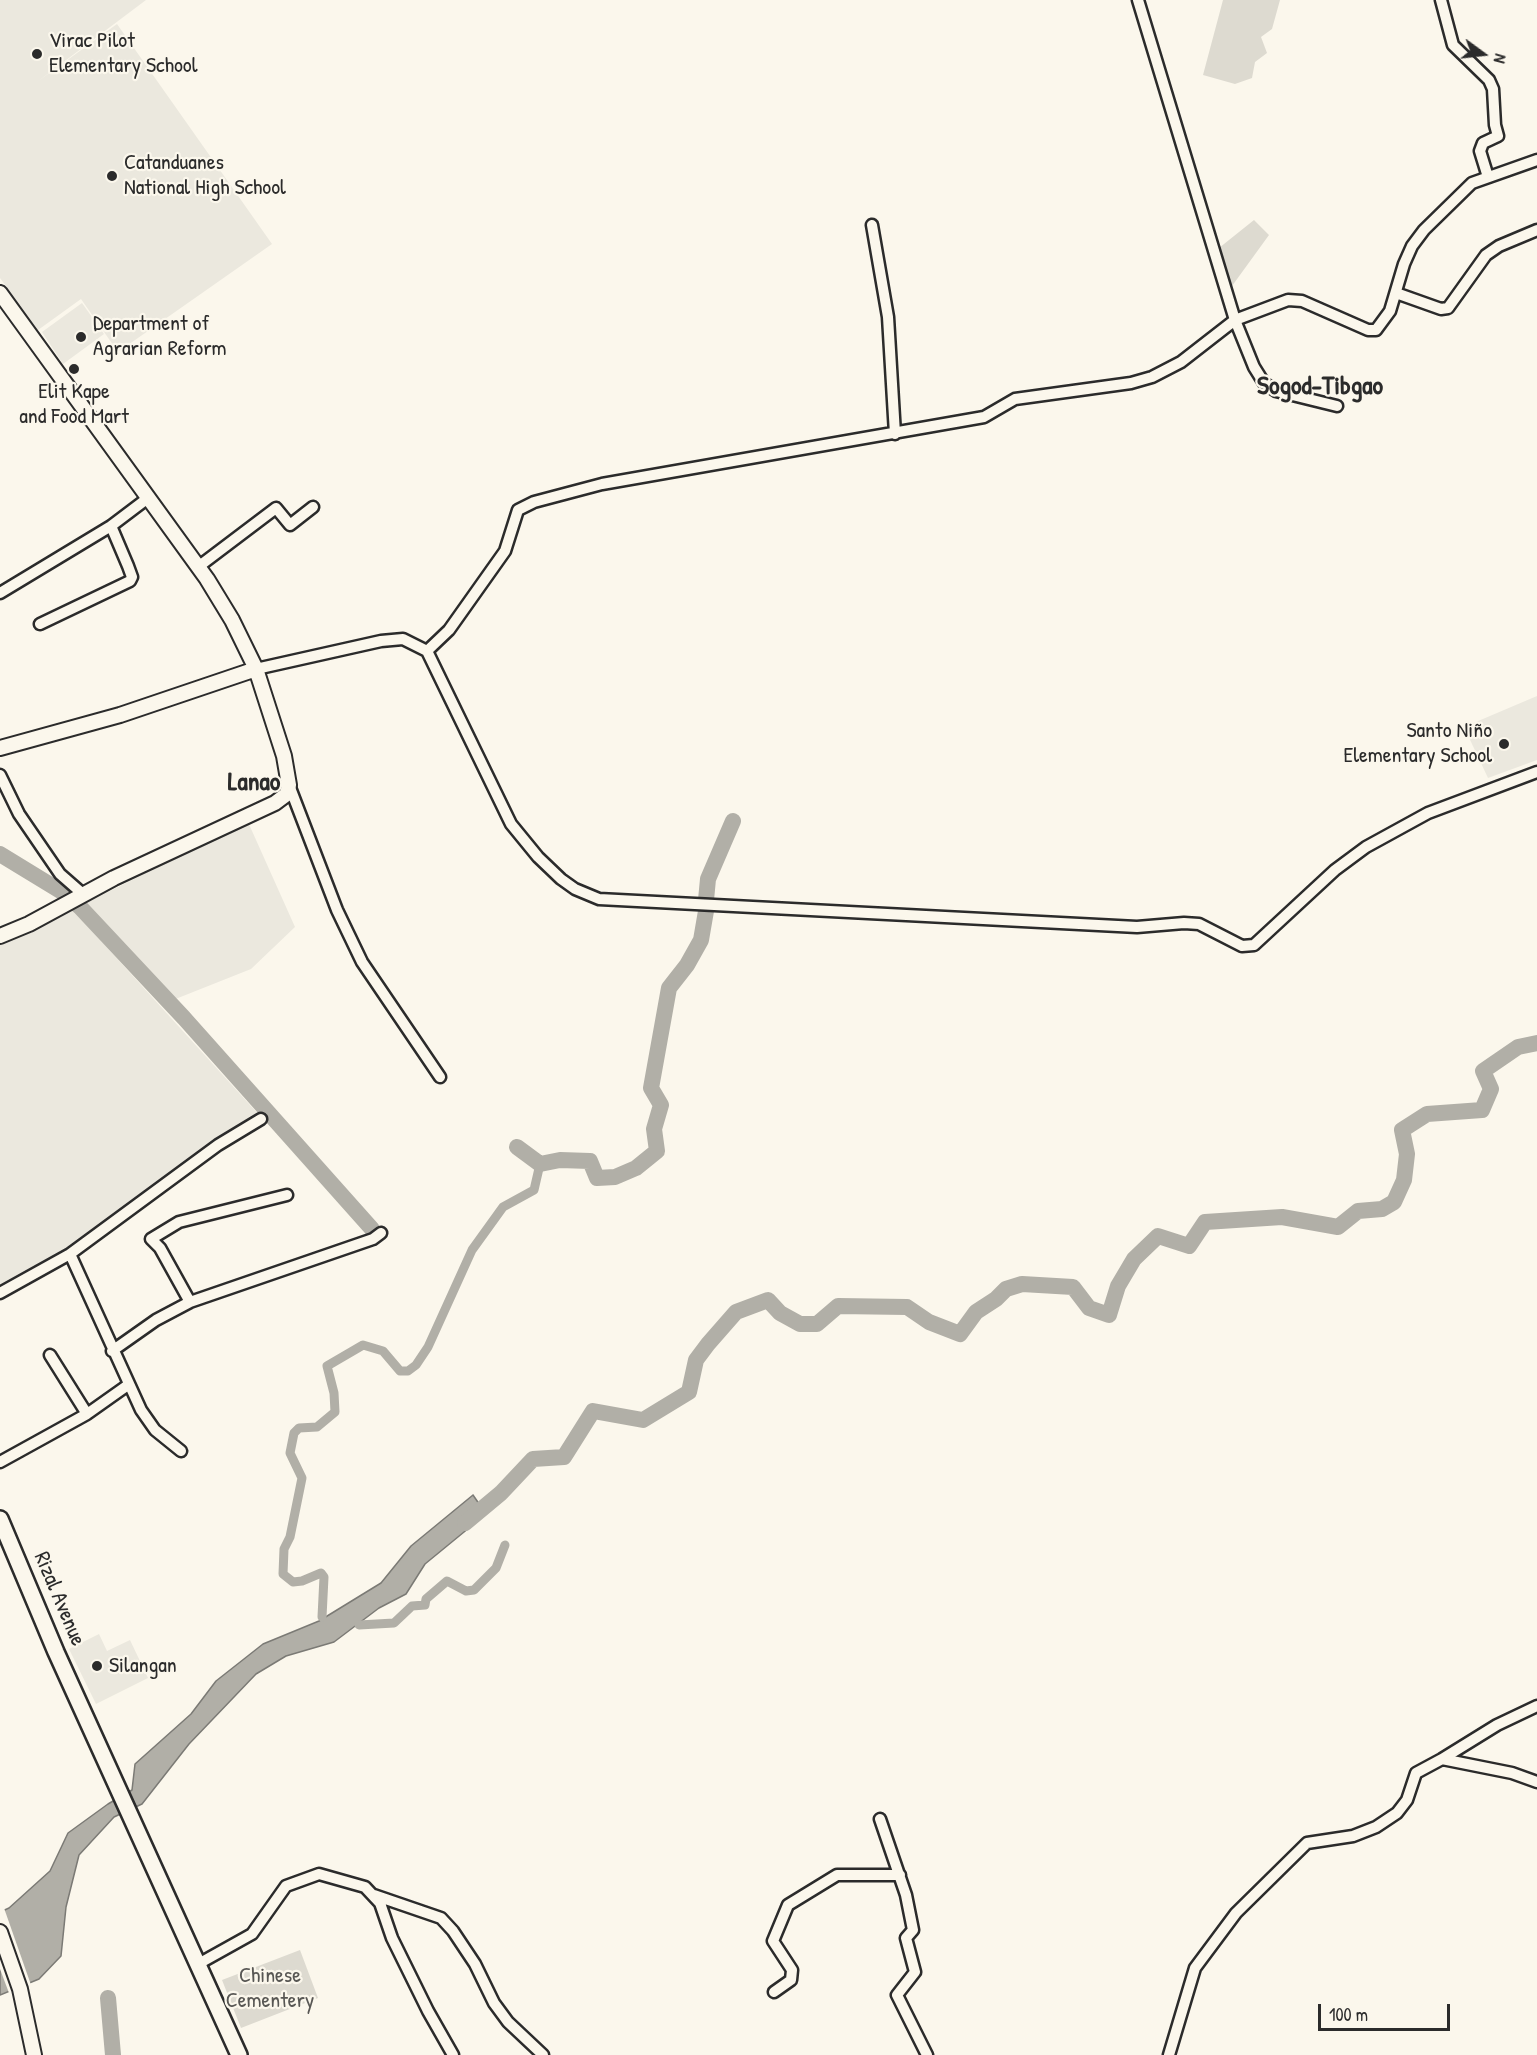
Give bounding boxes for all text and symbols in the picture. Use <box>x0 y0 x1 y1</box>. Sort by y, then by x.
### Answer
north arrow <box>1453 24 1513 84</box>
place label: Virac Pilot Elementary School <box>49 28 197 80</box>
marker: Virac Pilot Elementary School <box>30 47 44 61</box>
text: N <box>1489 52 1512 66</box>
place label: Catanduanes National High School <box>124 150 286 202</box>
marker: Catanduanes National High School <box>105 169 119 183</box>
place label: Department of Agrarian Reform <box>93 311 227 362</box>
marker: Department of Agrarian Reform <box>74 330 88 344</box>
marker: Elit Kape and Food Mart <box>67 362 81 376</box>
district label: Sogod-Tibgao <box>1257 371 1383 403</box>
place label: Elit Kape and Food Mart <box>19 379 129 430</box>
place label: Santo Niño Elementary School <box>1344 718 1492 770</box>
marker: Santo Niño Elementary School <box>1497 737 1511 751</box>
district label: Lanao <box>228 767 280 799</box>
street label: Rizal Avenue <box>27 1548 91 1650</box>
place label: Silangan <box>109 1653 177 1679</box>
marker: Silangan <box>90 1659 104 1673</box>
park label: Chinese Cementery <box>226 1963 314 2014</box>
scale bar <box>1321 1992 1453 2030</box>
text: 100 m <box>1329 2002 1368 2027</box>

